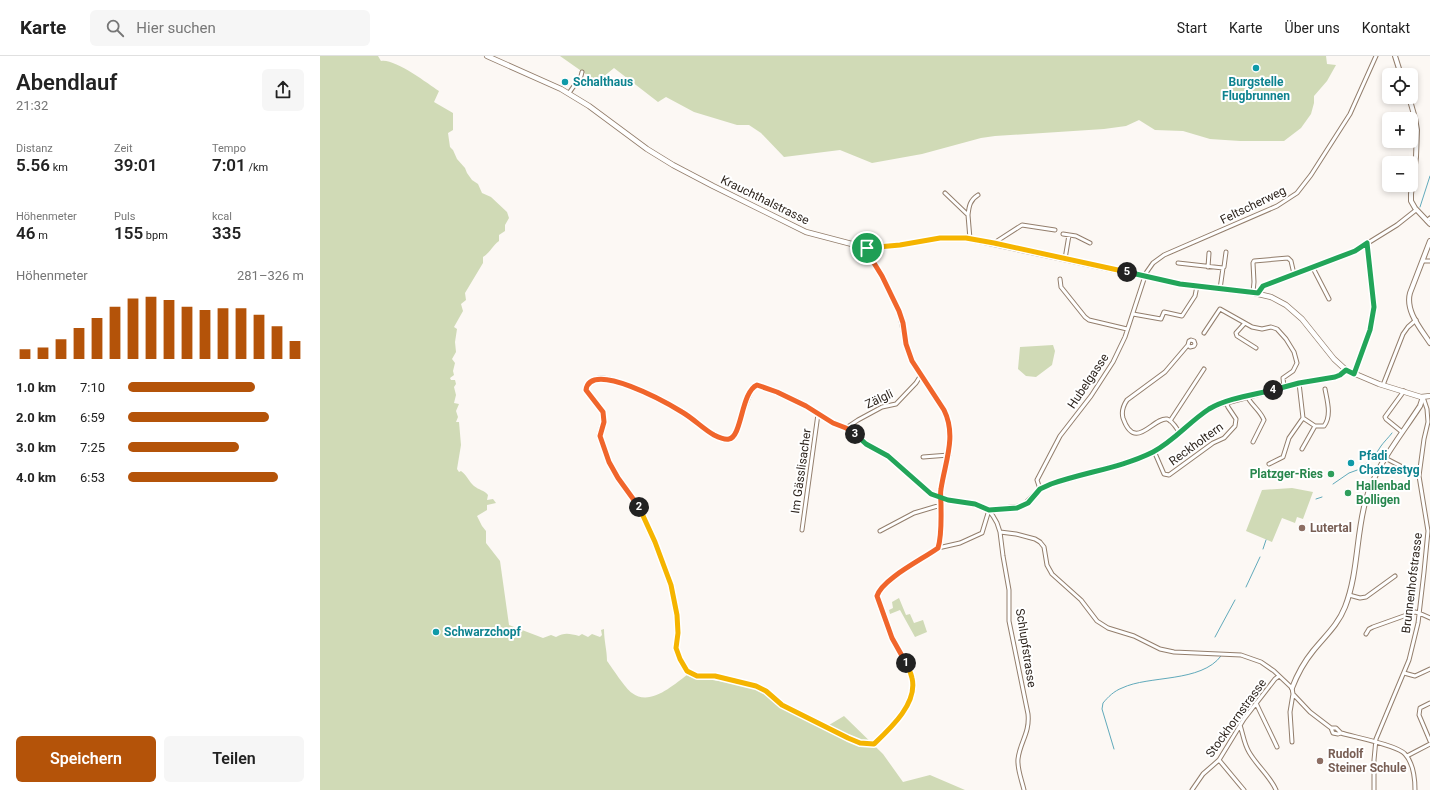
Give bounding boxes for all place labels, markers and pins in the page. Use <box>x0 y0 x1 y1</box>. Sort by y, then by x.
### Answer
marker: Burgstelle Flugbrunnen <box>1251 63 1261 73</box>
place label: Schalthaus <box>573 75 633 89</box>
place label: Burgstelle Flugbrunnen <box>1222 75 1290 103</box>
marker: Schalthaus <box>560 77 570 87</box>
pin <box>850 231 884 265</box>
pin: 5 <box>1117 262 1137 282</box>
pin: 4 <box>1263 380 1283 400</box>
pin: 3 <box>845 424 865 444</box>
place label: Pfadi Chatzestyg <box>1359 449 1420 477</box>
marker: Pfadi Chatzestyg <box>1346 458 1356 468</box>
place label: Platzger-Ries <box>1250 467 1323 481</box>
marker: Platzger-Ries <box>1326 469 1336 479</box>
place label: Hallenbad Bolligen <box>1356 479 1411 507</box>
marker: Hallenbad Bolligen <box>1343 488 1353 498</box>
pin: 2 <box>629 497 649 517</box>
place label: Lutertal <box>1310 521 1352 535</box>
marker: Lutertal <box>1297 523 1307 533</box>
place label: Schwarzchopf <box>444 625 521 639</box>
marker: Schwarzchopf <box>431 627 441 637</box>
pin: 1 <box>896 653 916 673</box>
place label: Rudolf Steiner Schule <box>1328 747 1407 775</box>
marker: Rudolf Steiner Schule <box>1315 756 1325 766</box>

